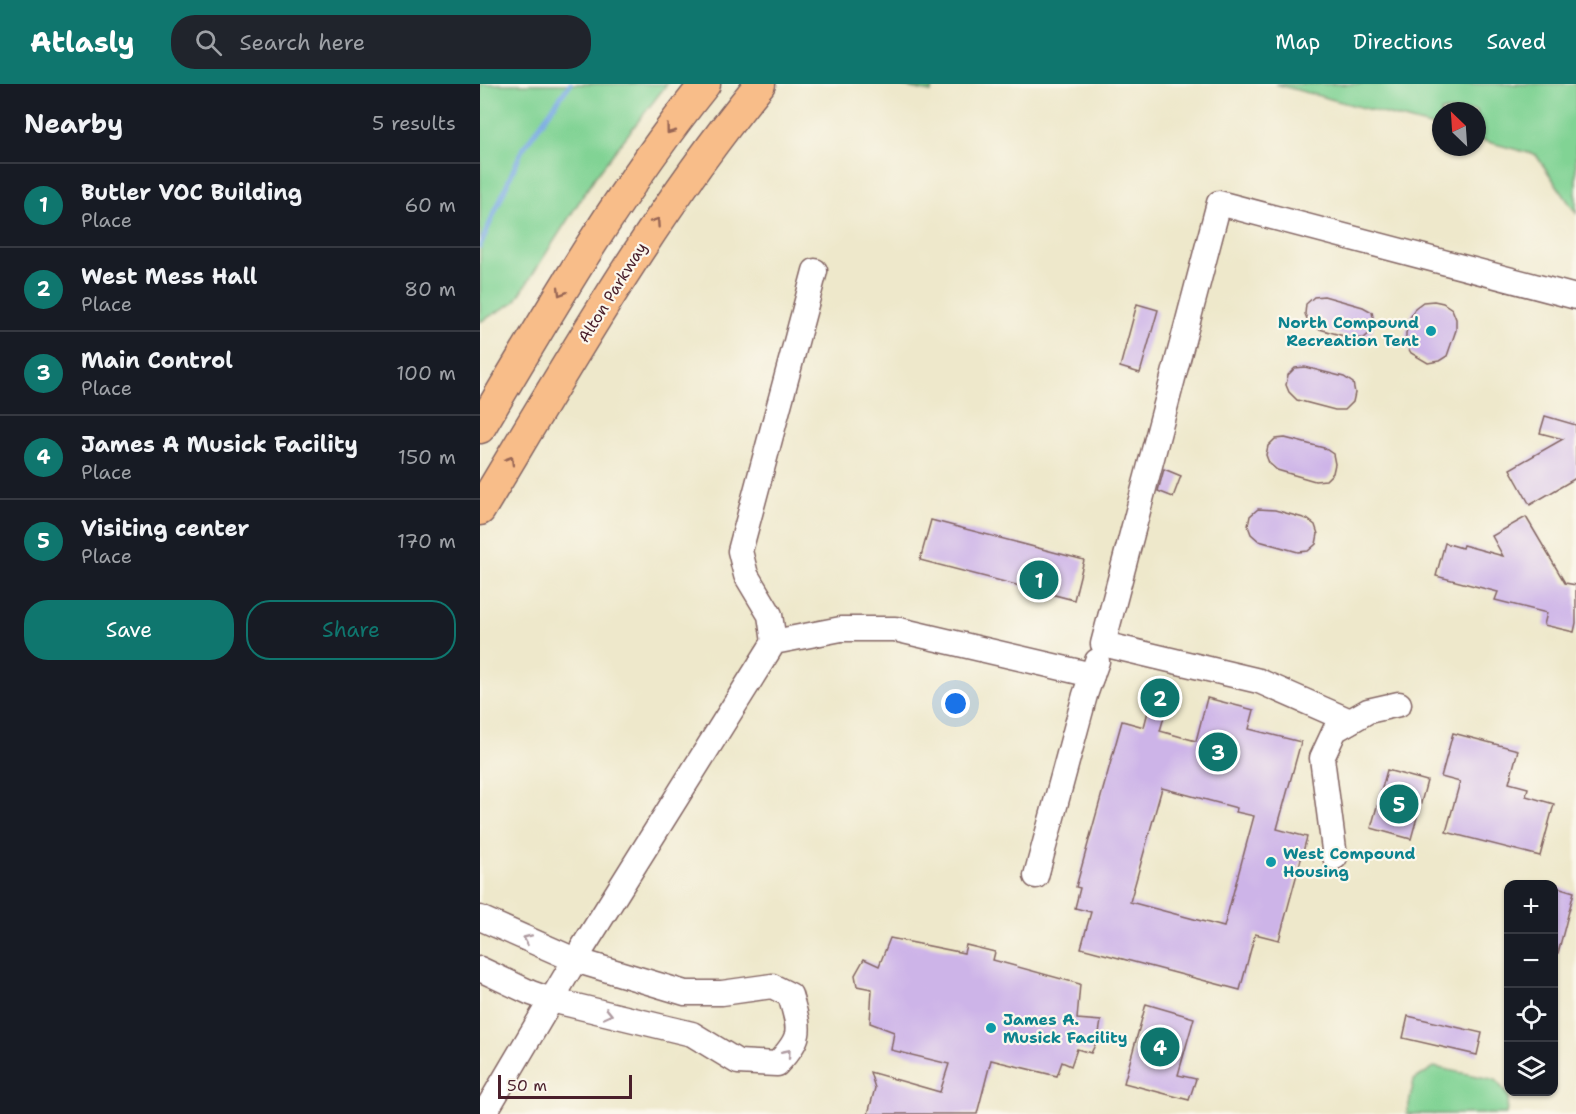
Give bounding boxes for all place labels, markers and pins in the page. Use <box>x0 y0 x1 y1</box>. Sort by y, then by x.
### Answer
place label: North Compound Recreation Tent <box>1278 312 1419 351</box>
marker: North Compound Recreation Tent <box>1424 324 1438 338</box>
pin: 1 <box>1020 558 1058 602</box>
pin: 2 <box>1140 676 1180 720</box>
pin: 3 <box>1198 730 1238 774</box>
pin: 5 <box>1380 782 1418 826</box>
place label: West Compound Housing <box>1283 843 1416 882</box>
marker: West Compound Housing <box>1264 855 1278 869</box>
place label: James A. Musick Facility <box>1003 1009 1127 1048</box>
marker: James A. Musick Facility <box>984 1021 998 1035</box>
pin: 4 <box>1140 1024 1180 1070</box>

